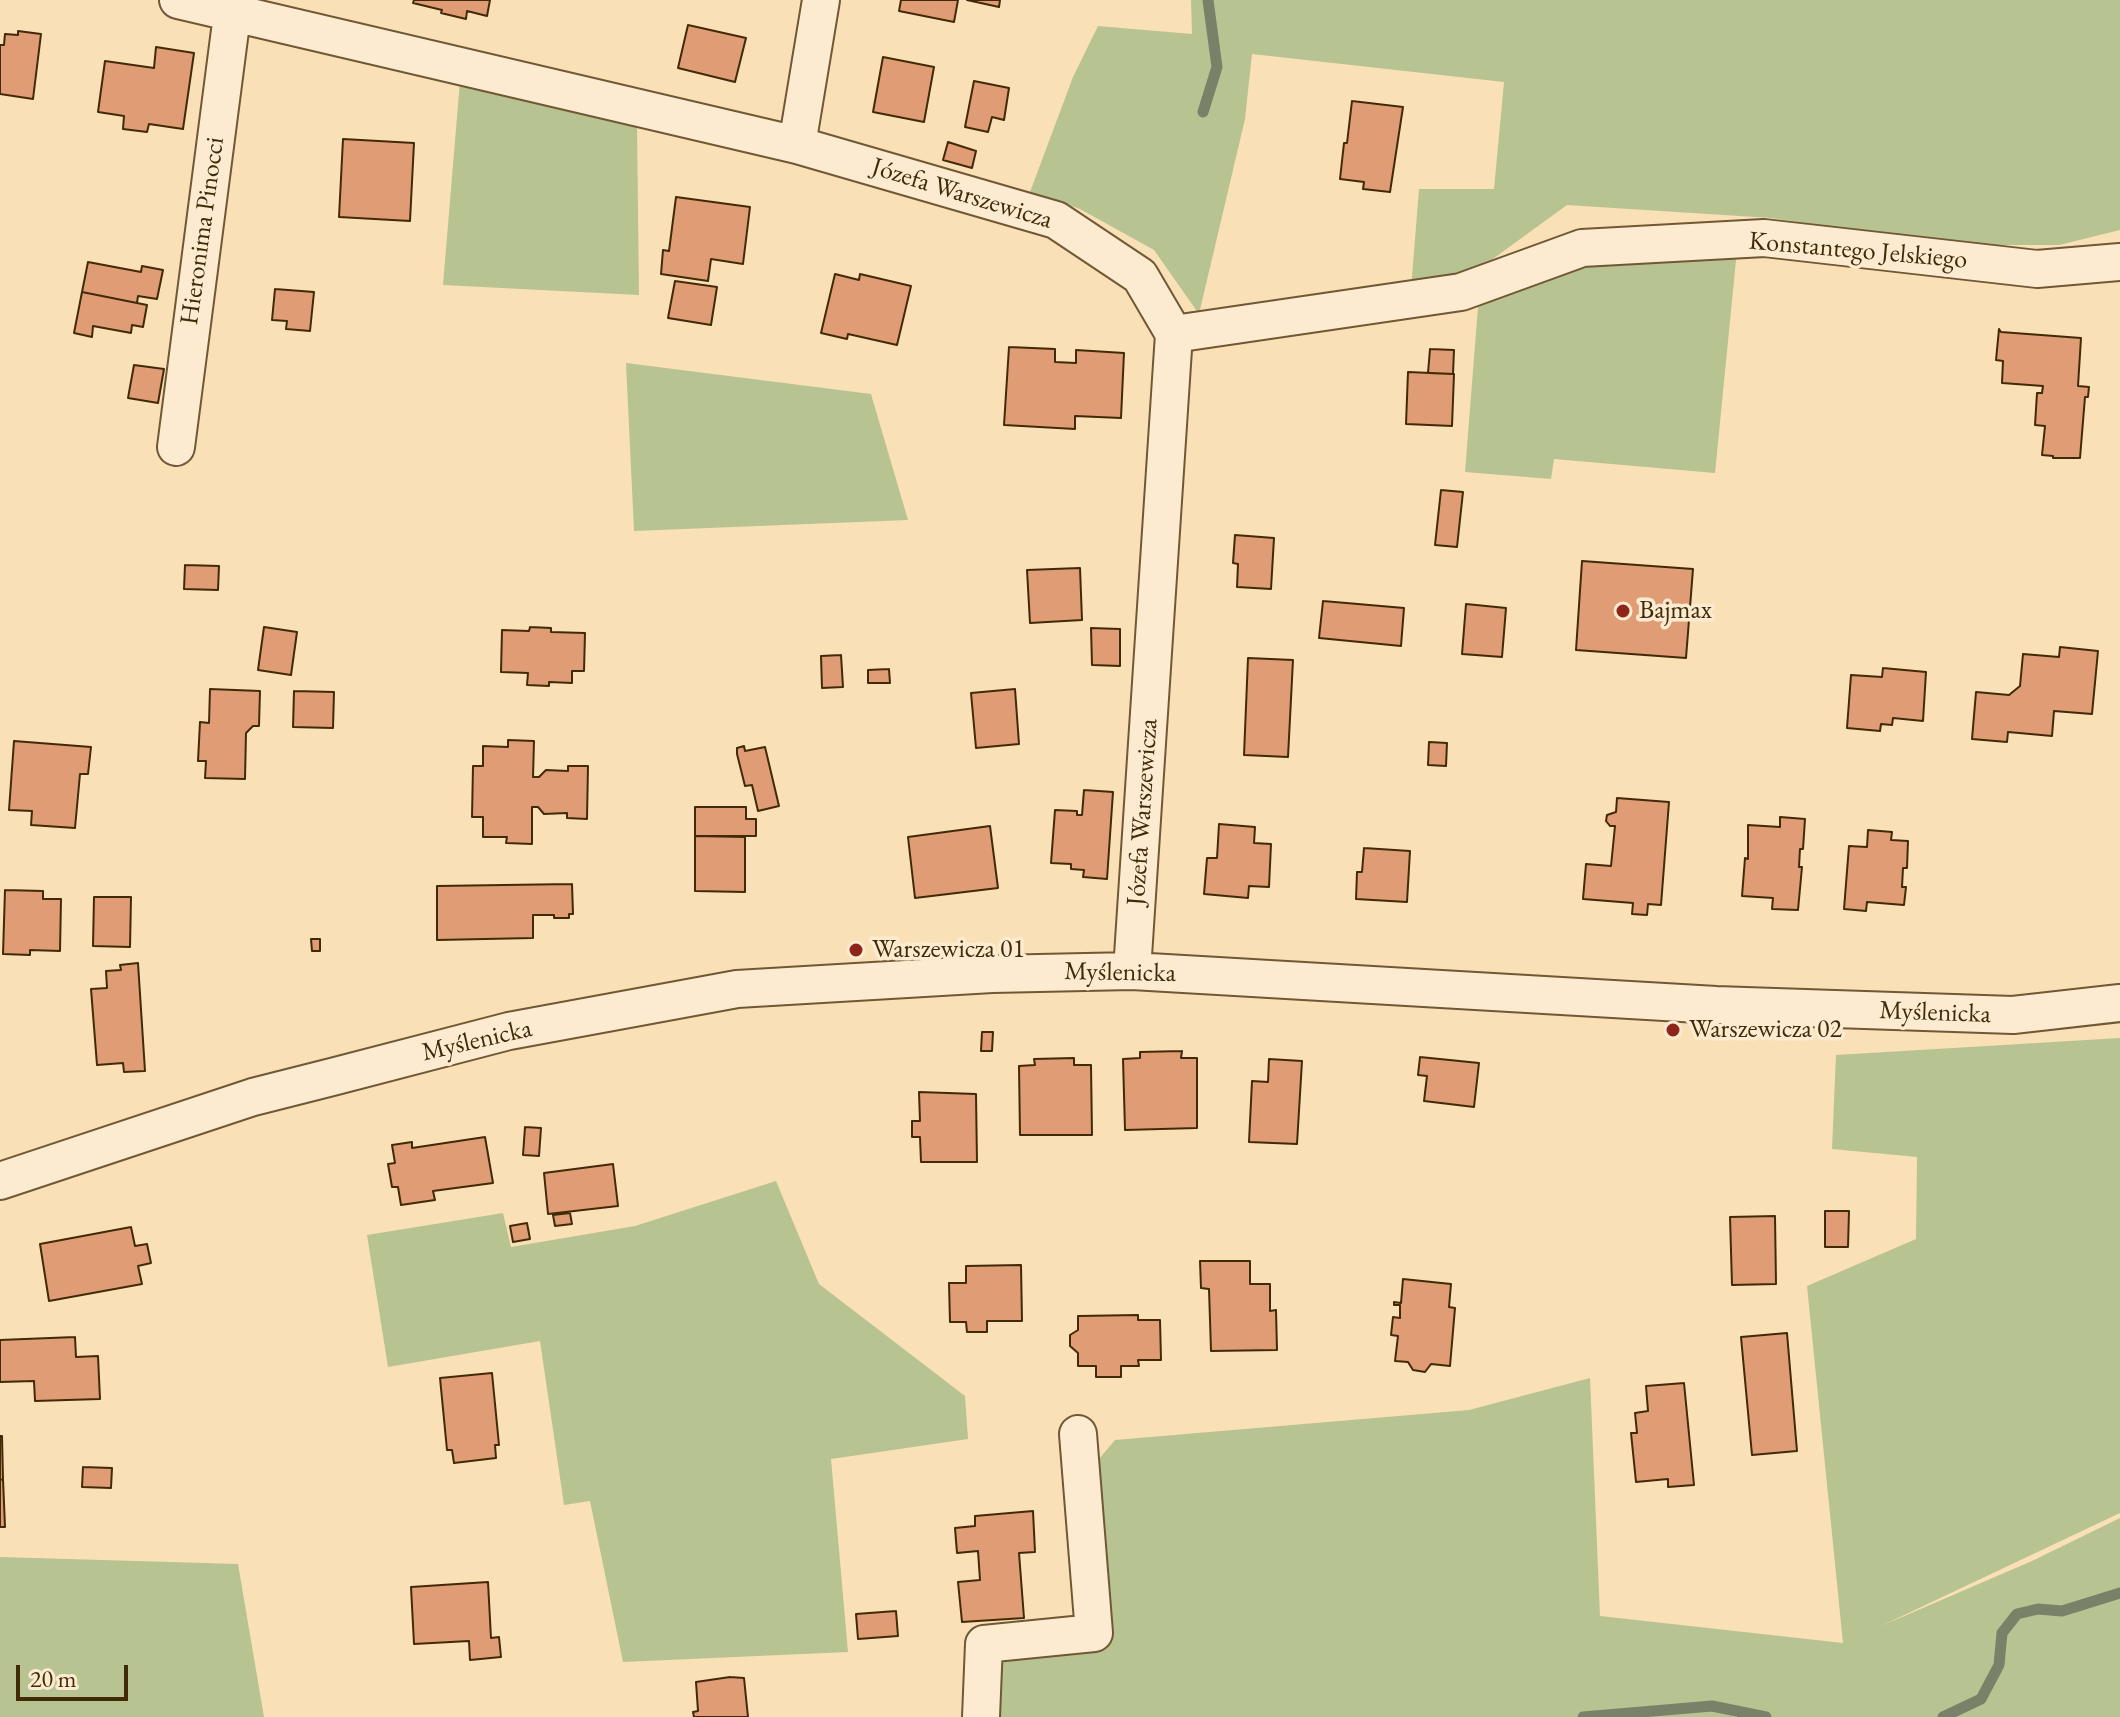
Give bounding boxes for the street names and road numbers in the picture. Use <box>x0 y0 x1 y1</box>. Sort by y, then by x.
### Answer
street label: Hieronima Pinocci <box>174 135 232 327</box>
street label: Józefa Warszewicza <box>868 152 1056 236</box>
street label: Konstantego Jelskiego <box>1747 226 1969 276</box>
street label: Józefa Warszewicza <box>1121 717 1165 907</box>
street label: Myślenicka <box>1064 956 1176 990</box>
street label: Myślenicka <box>1879 995 1991 1031</box>
street label: Myślenicka <box>419 1013 535 1069</box>

